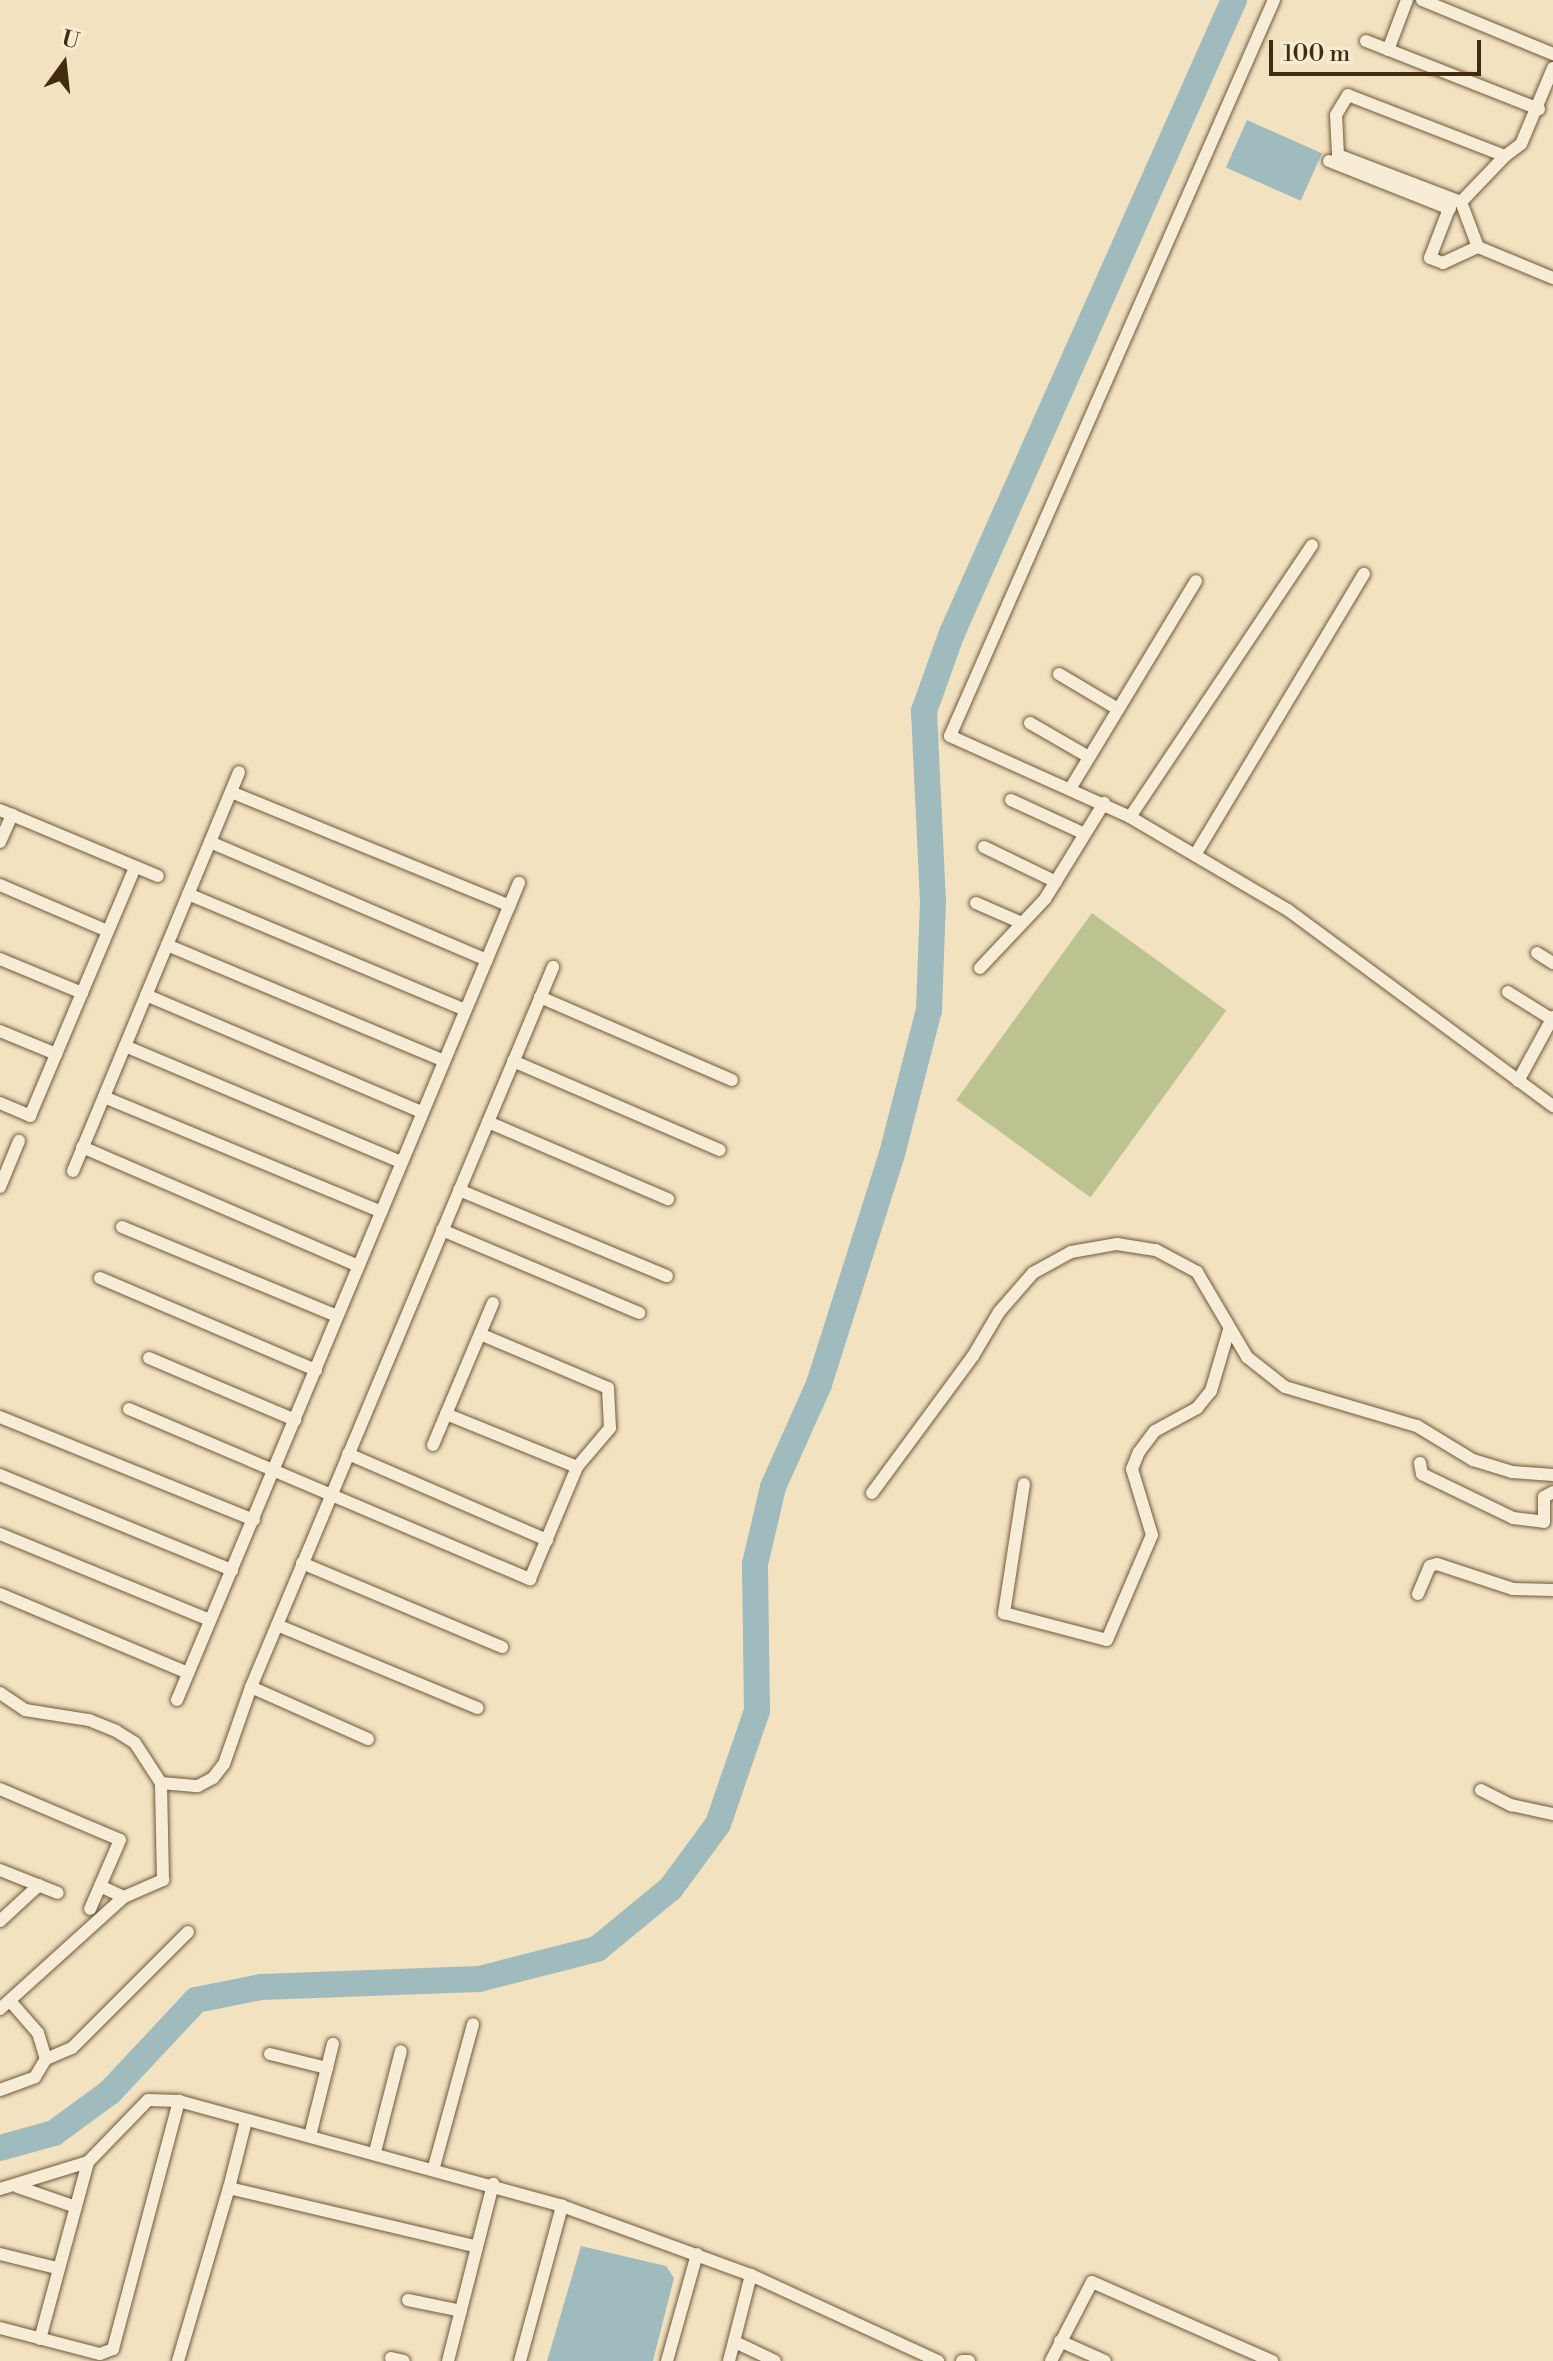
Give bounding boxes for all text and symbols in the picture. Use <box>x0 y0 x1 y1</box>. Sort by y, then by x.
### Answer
north arrow <box>24 24 104 104</box>
scale bar <box>1273 24 1485 74</box>
text: U <box>59 25 82 56</box>
text: 100 m <box>1283 39 1350 69</box>

